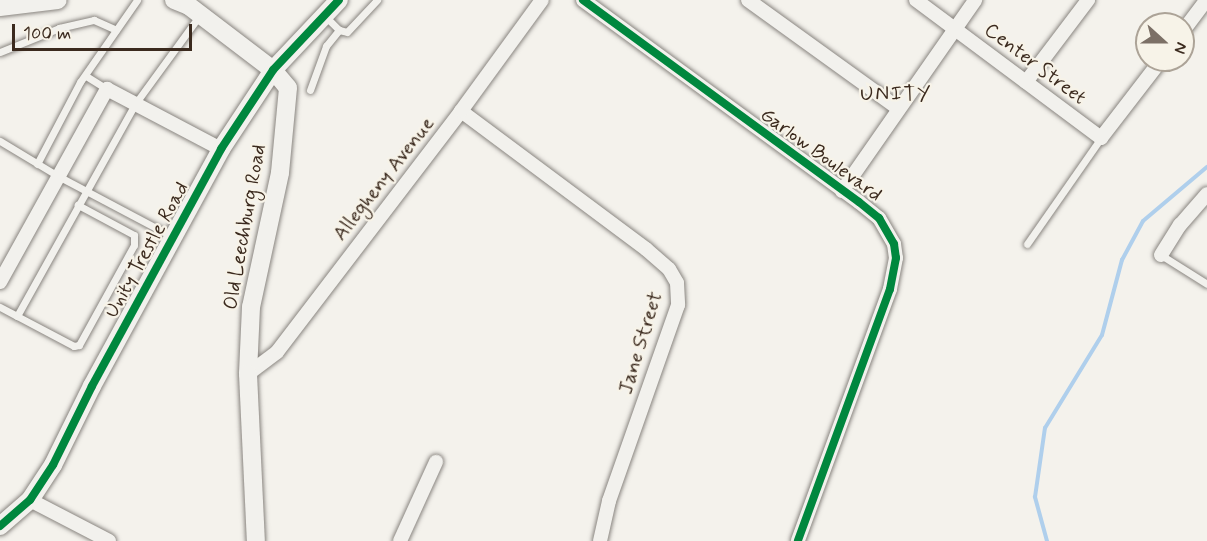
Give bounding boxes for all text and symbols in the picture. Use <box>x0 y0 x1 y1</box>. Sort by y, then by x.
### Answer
scale bar <box>15 12 195 50</box>
north arrow <box>1135 12 1195 72</box>
street label: Center Street <box>978 17 1092 111</box>
text: 100 m <box>23 22 71 46</box>
text: N <box>1169 39 1192 57</box>
district label: UNITY <box>859 81 933 107</box>
street label: Garlow Boulevard <box>757 104 885 206</box>
street label: Allegheny Avenue <box>328 112 440 246</box>
street label: Old Leechburg Road <box>219 142 271 312</box>
street label: Unity Trestle Road <box>100 179 194 321</box>
street label: Jane Street <box>614 289 668 397</box>

